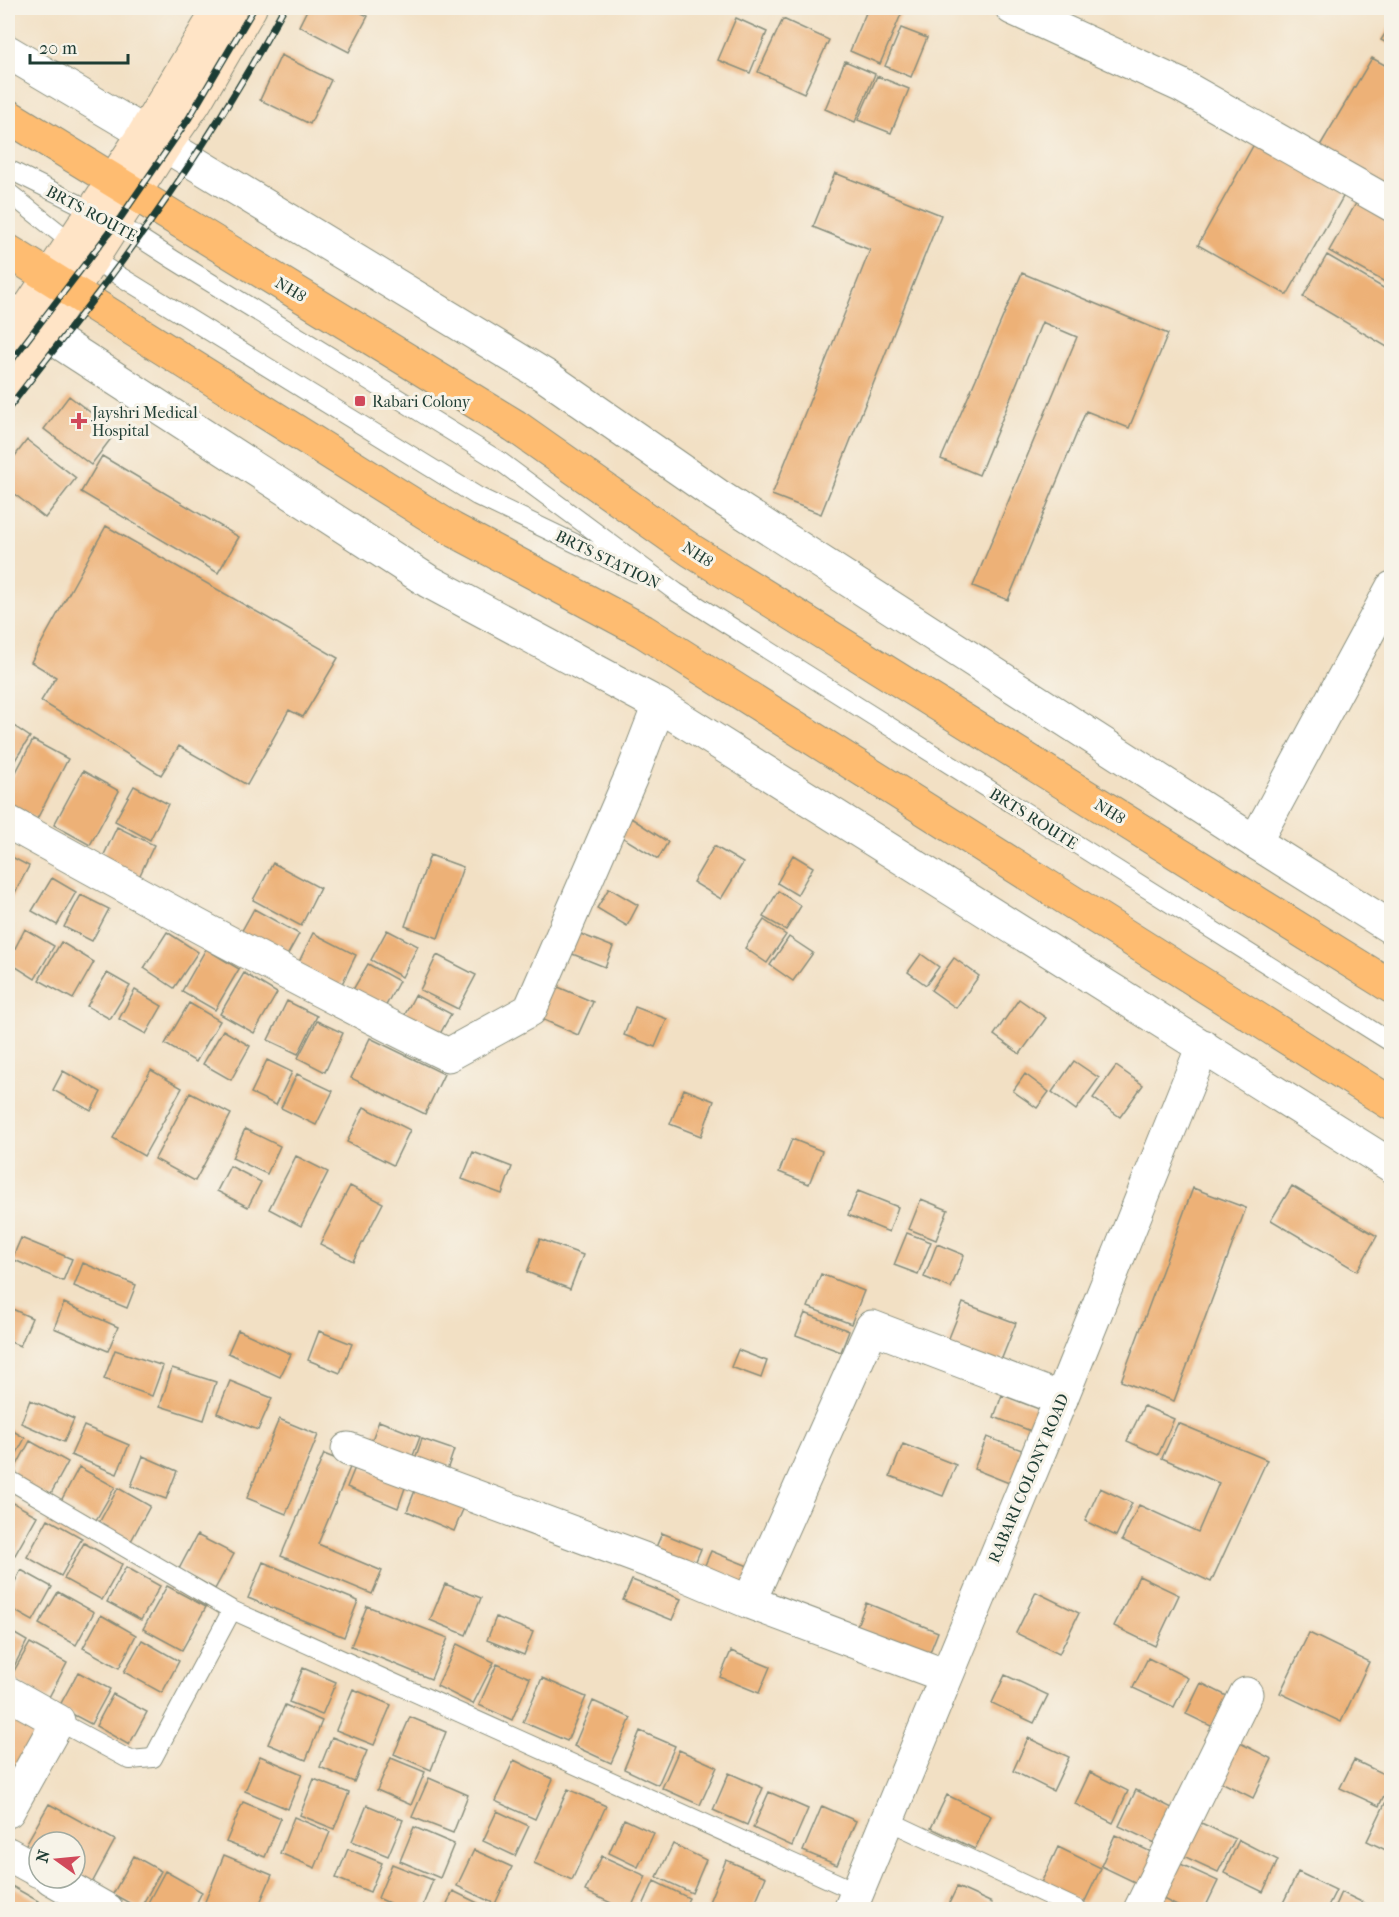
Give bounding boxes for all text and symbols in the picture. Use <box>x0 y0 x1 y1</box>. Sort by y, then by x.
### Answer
scale bar <box>30 27 128 65</box>
text: 20 m <box>39 38 77 59</box>
street label: BRTS ROUTE <box>43 181 141 245</box>
street label: NH8 <box>272 273 310 306</box>
place label: Rabari Colony <box>372 392 471 411</box>
marker: Rabari Colony <box>353 394 367 408</box>
place label: Jayshri Medical Hospital <box>90 403 198 440</box>
marker: Jayshri Medical Hospital <box>70 412 88 430</box>
street label: BRTS STATION <box>552 526 663 593</box>
street label: NH8 <box>679 538 717 571</box>
street label: BRTS ROUTE <box>986 784 1082 853</box>
street label: NH8 <box>1091 795 1129 828</box>
street label: RABARI COLONY ROAD <box>984 1391 1073 1566</box>
north arrow <box>27 1830 87 1890</box>
text: N <box>32 1847 54 1865</box>

